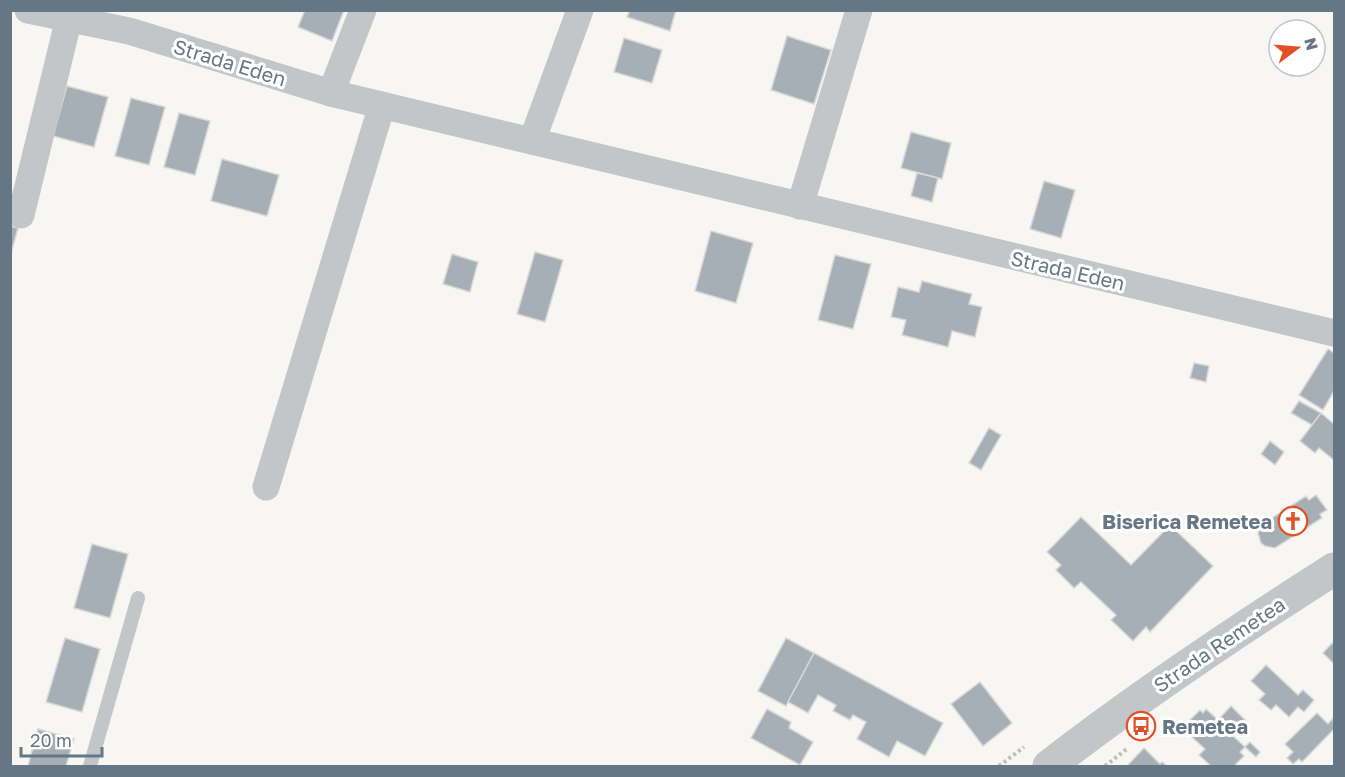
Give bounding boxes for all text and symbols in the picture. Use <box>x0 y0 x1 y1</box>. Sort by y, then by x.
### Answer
north arrow <box>1267 18 1327 78</box>
street label: Strada Eden <box>171 34 289 90</box>
text: N <box>1300 35 1323 52</box>
street label: Strada Eden <box>1009 245 1127 295</box>
church icon: Biserica Remetea <box>1277 505 1309 537</box>
place label: Biserica Remetea <box>1102 509 1272 533</box>
street label: Strada Remetea <box>1149 591 1289 697</box>
bus stop icon: Remetea <box>1125 710 1157 742</box>
place label: Remetea <box>1162 714 1248 738</box>
scale bar <box>21 720 102 758</box>
text: 20 m <box>30 729 72 751</box>

